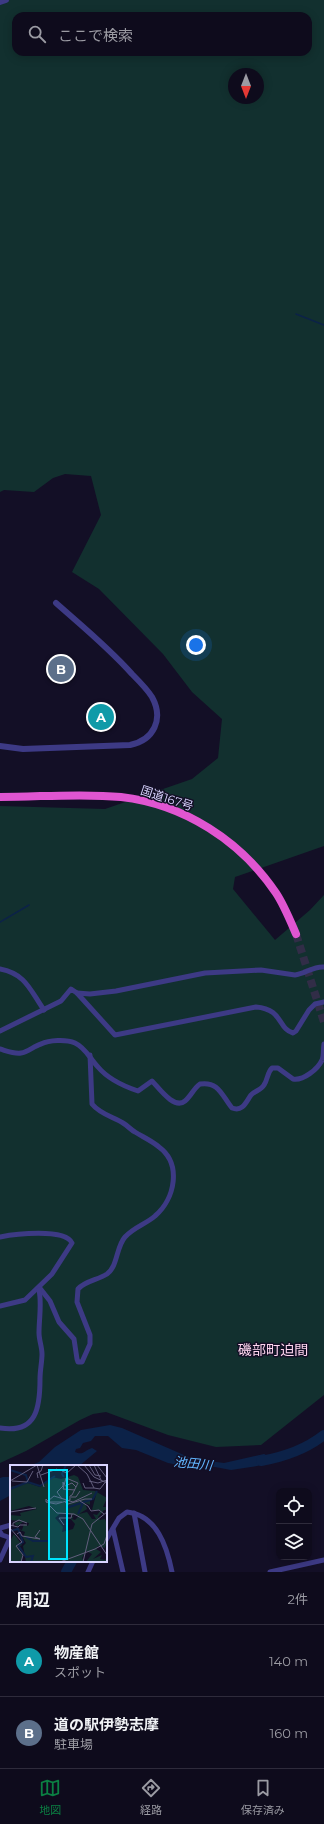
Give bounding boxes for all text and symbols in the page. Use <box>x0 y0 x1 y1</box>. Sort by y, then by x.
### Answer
search box <box>12 12 312 56</box>
icon: search <box>26 23 48 45</box>
text: ここで検索 <box>58 26 133 45</box>
north arrow <box>228 68 264 104</box>
your location <box>186 635 206 655</box>
pin: B <box>48 654 74 684</box>
pin: A <box>88 702 114 732</box>
street label: 国道167号 <box>139 782 195 814</box>
district label: 磯部町迫間 <box>238 1341 308 1359</box>
water label: 池田川 <box>173 1453 215 1473</box>
inset map <box>10 1465 107 1562</box>
map controls <box>276 1488 312 1560</box>
button: locate <box>276 1488 312 1524</box>
button: layers <box>276 1524 312 1560</box>
text: 周辺 <box>16 1590 50 1610</box>
text: 2件 <box>288 1591 308 1607</box>
text: 物産館 <box>54 1643 99 1662</box>
text: A <box>24 1653 34 1669</box>
text: 140 m <box>269 1653 308 1669</box>
text: スポット <box>54 1664 106 1680</box>
text: 道の駅伊勢志摩 <box>54 1715 159 1734</box>
text: B <box>24 1725 34 1741</box>
text: 160 m <box>270 1725 308 1741</box>
text: 駐車場 <box>54 1736 93 1752</box>
tab: 地図 <box>39 1777 61 1817</box>
tab: 経路 <box>140 1777 162 1817</box>
tab: 保存済み <box>241 1777 285 1817</box>

